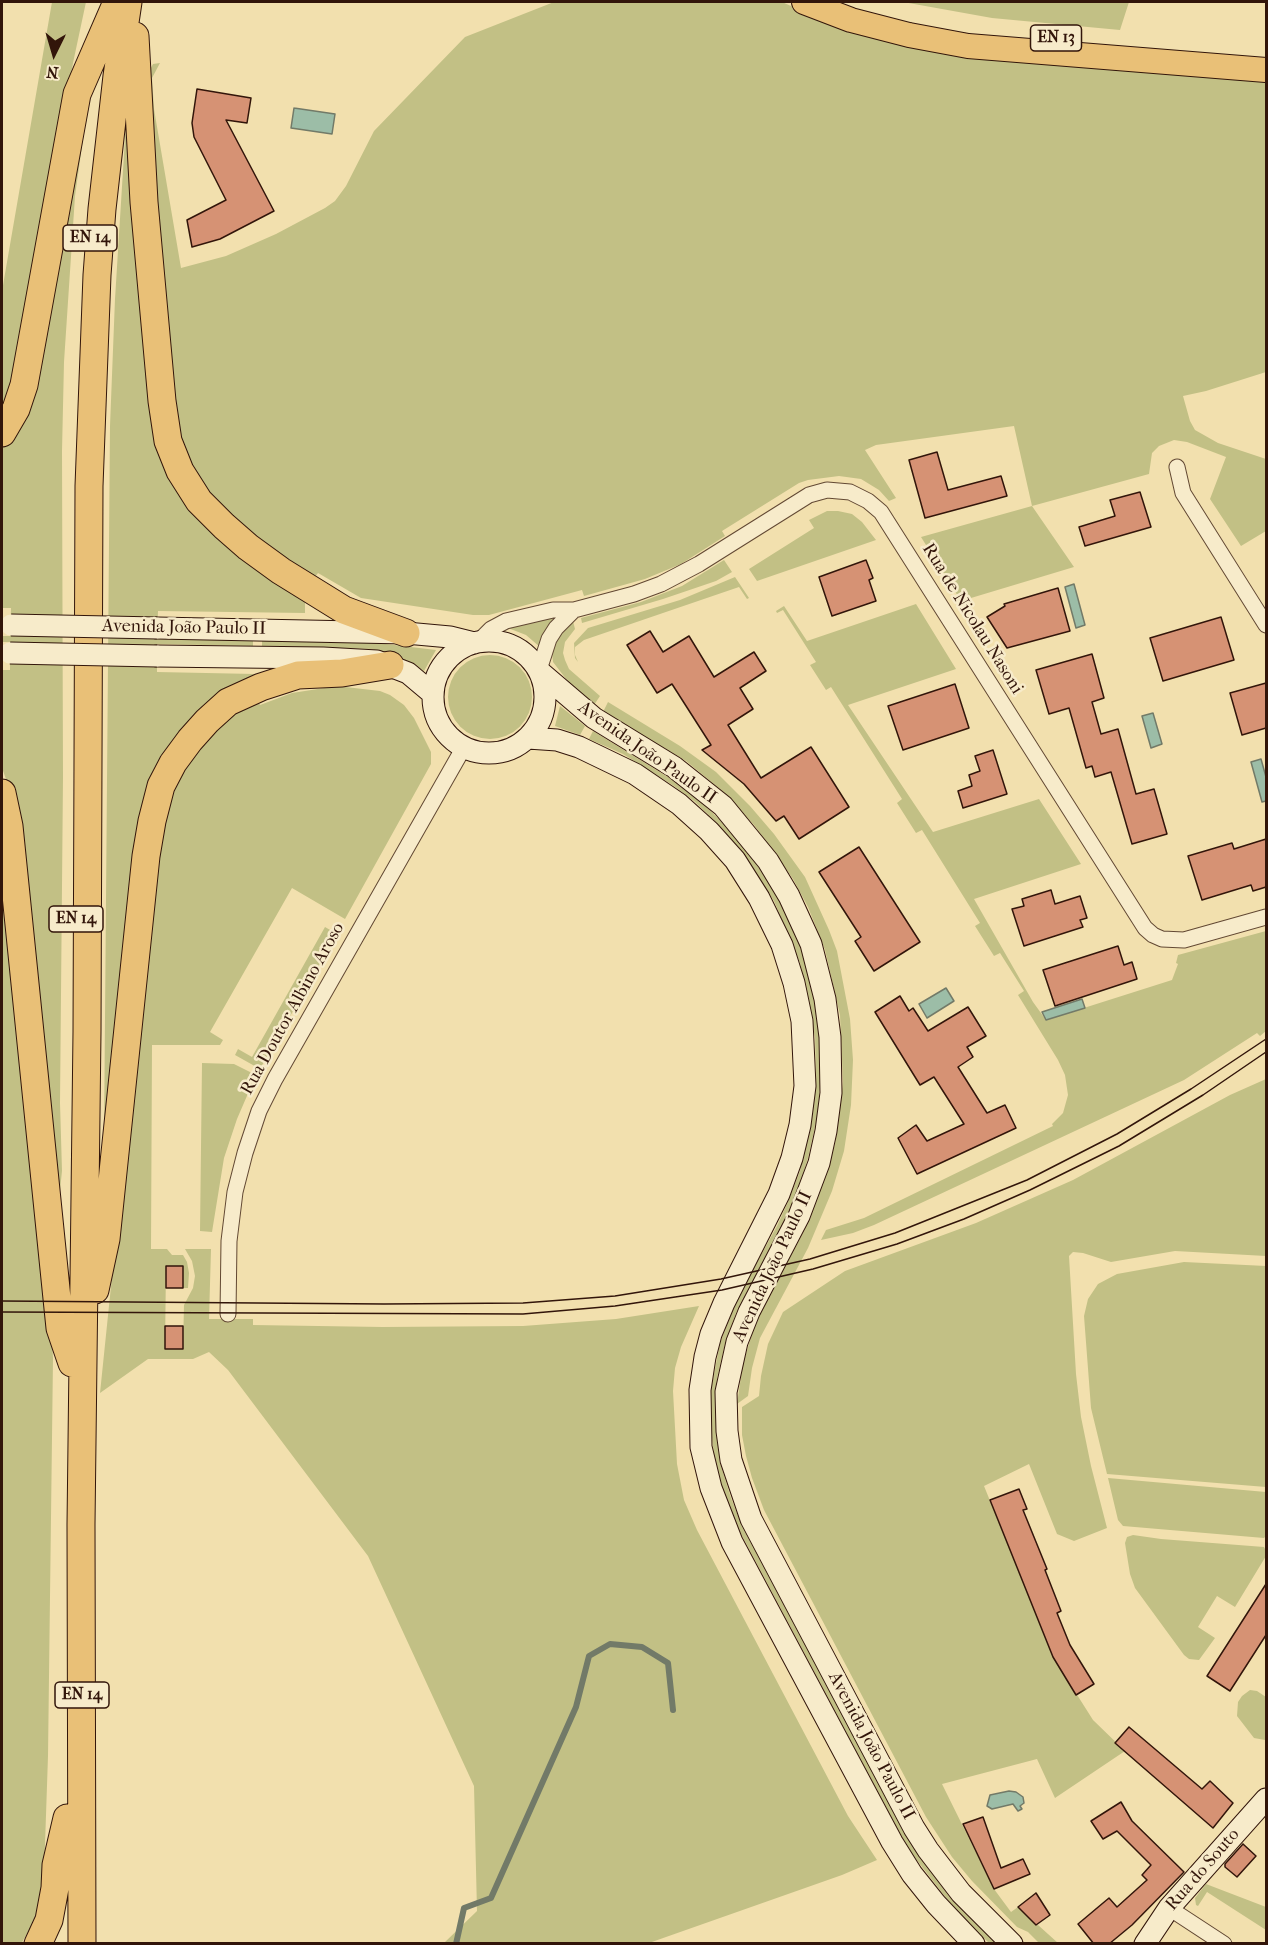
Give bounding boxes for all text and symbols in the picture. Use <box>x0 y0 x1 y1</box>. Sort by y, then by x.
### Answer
north arrow <box>24 24 84 84</box>
road number: EN 13 <box>1030 25 1082 51</box>
text: N <box>46 62 59 82</box>
road number: EN 14 <box>63 225 117 251</box>
street label: Rua de Nicolau Nasoni <box>917 540 1027 698</box>
street label: Avenida João Paulo II <box>102 616 266 640</box>
street label: Avenida João Paulo II <box>574 697 720 809</box>
road number: EN 14 <box>49 906 103 932</box>
street label: Rua Doutor Albino Aroso <box>237 919 349 1099</box>
street label: Avenida João Paulo II <box>728 1188 818 1346</box>
street label: Avenida João Paulo II <box>823 1668 919 1824</box>
road number: EN 14 <box>55 1682 109 1708</box>
street label: Rua do Souto <box>1161 1824 1245 1916</box>

